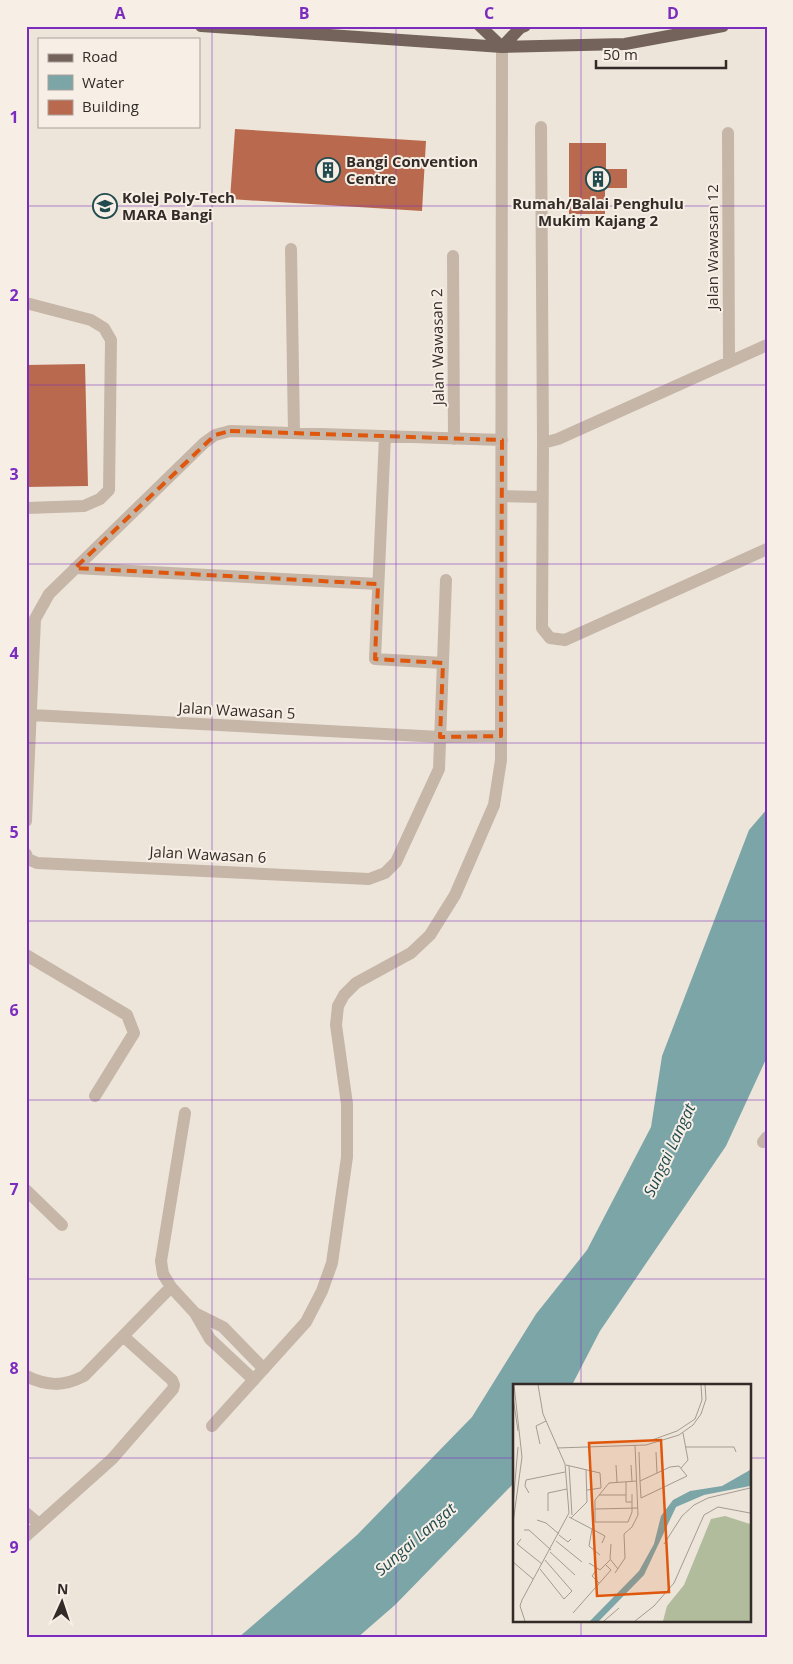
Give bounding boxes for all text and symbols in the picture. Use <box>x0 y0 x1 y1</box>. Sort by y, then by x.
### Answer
text: A <box>114 2 126 24</box>
text: B <box>299 2 309 24</box>
text: C <box>484 2 494 24</box>
text: D <box>667 2 679 24</box>
legend <box>38 38 200 128</box>
scale bar <box>596 38 726 70</box>
text: 50 m <box>603 44 638 64</box>
text: Road <box>82 46 118 66</box>
text: Water <box>82 72 124 92</box>
text: Building <box>82 96 139 116</box>
text: 1 <box>9 106 19 128</box>
place label: Bangi Convention Centre <box>346 151 478 188</box>
building icon: Bangi Convention Centre <box>315 157 341 183</box>
building icon: Rumah/Balai Penghulu Mukim Kajang 2 <box>585 166 611 192</box>
street label: Jalan Wawasan 12 <box>702 184 722 312</box>
place label: Kolej Poly-Tech MARA Bangi <box>122 187 235 224</box>
school or university icon: Kolej Poly-Tech MARA Bangi <box>92 193 118 219</box>
place label: Rumah/Balai Penghulu Mukim Kajang 2 <box>512 193 684 230</box>
text: 2 <box>9 284 19 306</box>
street label: Jalan Wawasan 2 <box>426 288 448 408</box>
text: 3 <box>9 463 19 485</box>
text: 4 <box>9 642 19 664</box>
street label: Jalan Wawasan 5 <box>176 697 296 723</box>
text: 5 <box>9 821 19 843</box>
street label: Jalan Wawasan 6 <box>147 841 267 867</box>
text: 6 <box>9 999 19 1021</box>
water label: Sungai Langat <box>638 1099 701 1200</box>
text: 7 <box>9 1178 19 1200</box>
text: 8 <box>9 1357 19 1379</box>
inset map <box>513 1384 750 1622</box>
water label: Sungai Langat <box>370 1497 461 1580</box>
text: 9 <box>9 1536 19 1558</box>
north arrow <box>38 1576 88 1626</box>
text: N <box>57 1579 69 1598</box>

